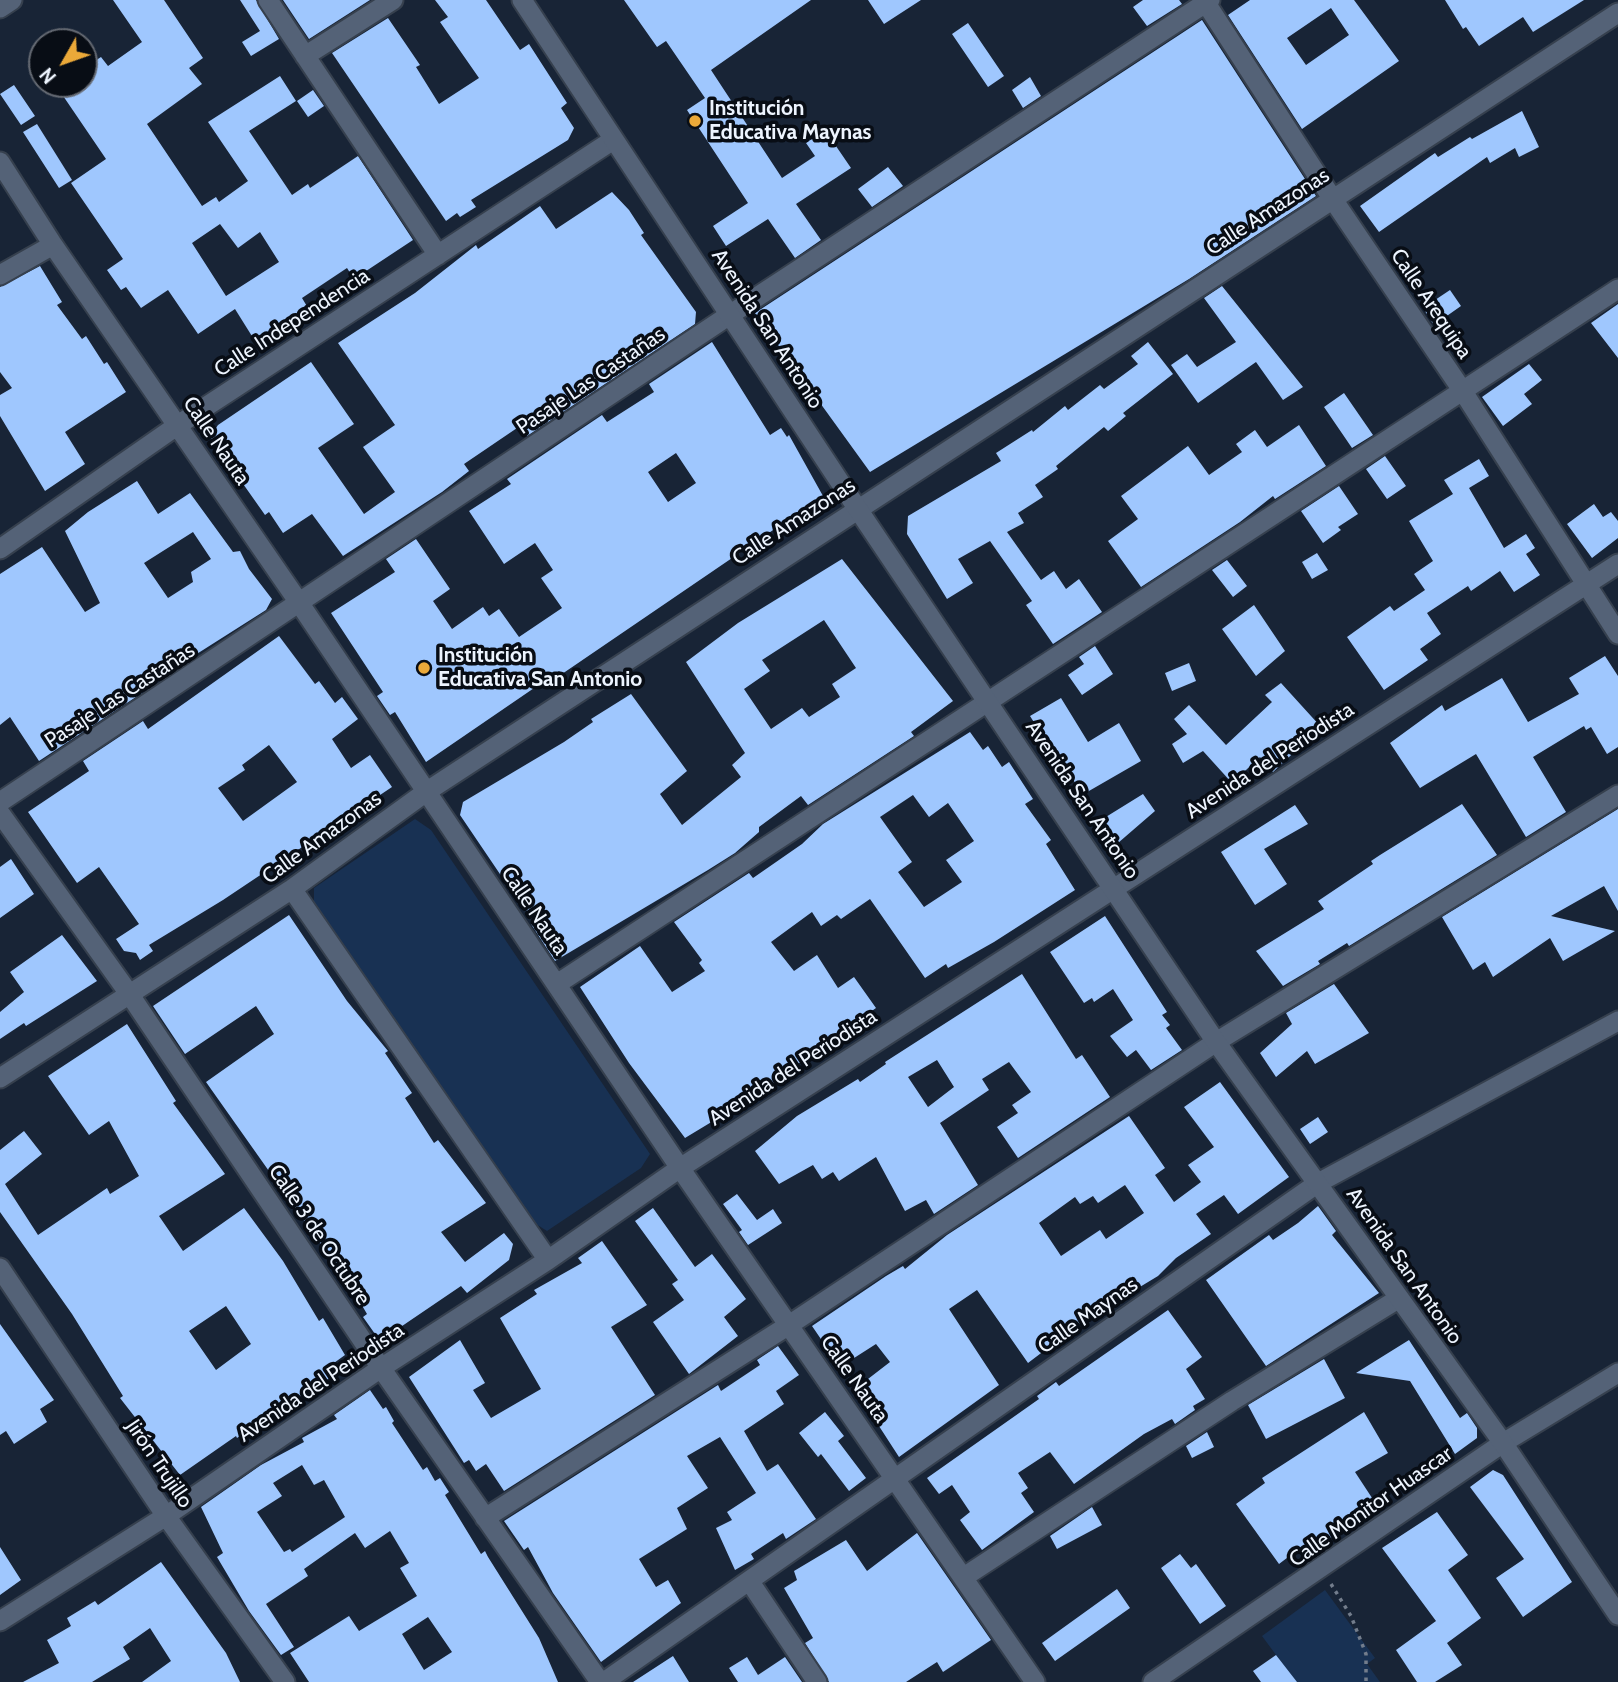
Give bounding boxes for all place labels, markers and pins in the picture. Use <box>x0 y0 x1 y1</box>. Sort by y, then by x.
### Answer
place label: Institución Educativa Maynas <box>709 96 871 146</box>
marker: Institución Educativa Maynas <box>687 113 703 129</box>
place label: Institución Educativa San Antonio <box>438 643 642 693</box>
marker: Institución Educativa San Antonio <box>416 660 432 676</box>

